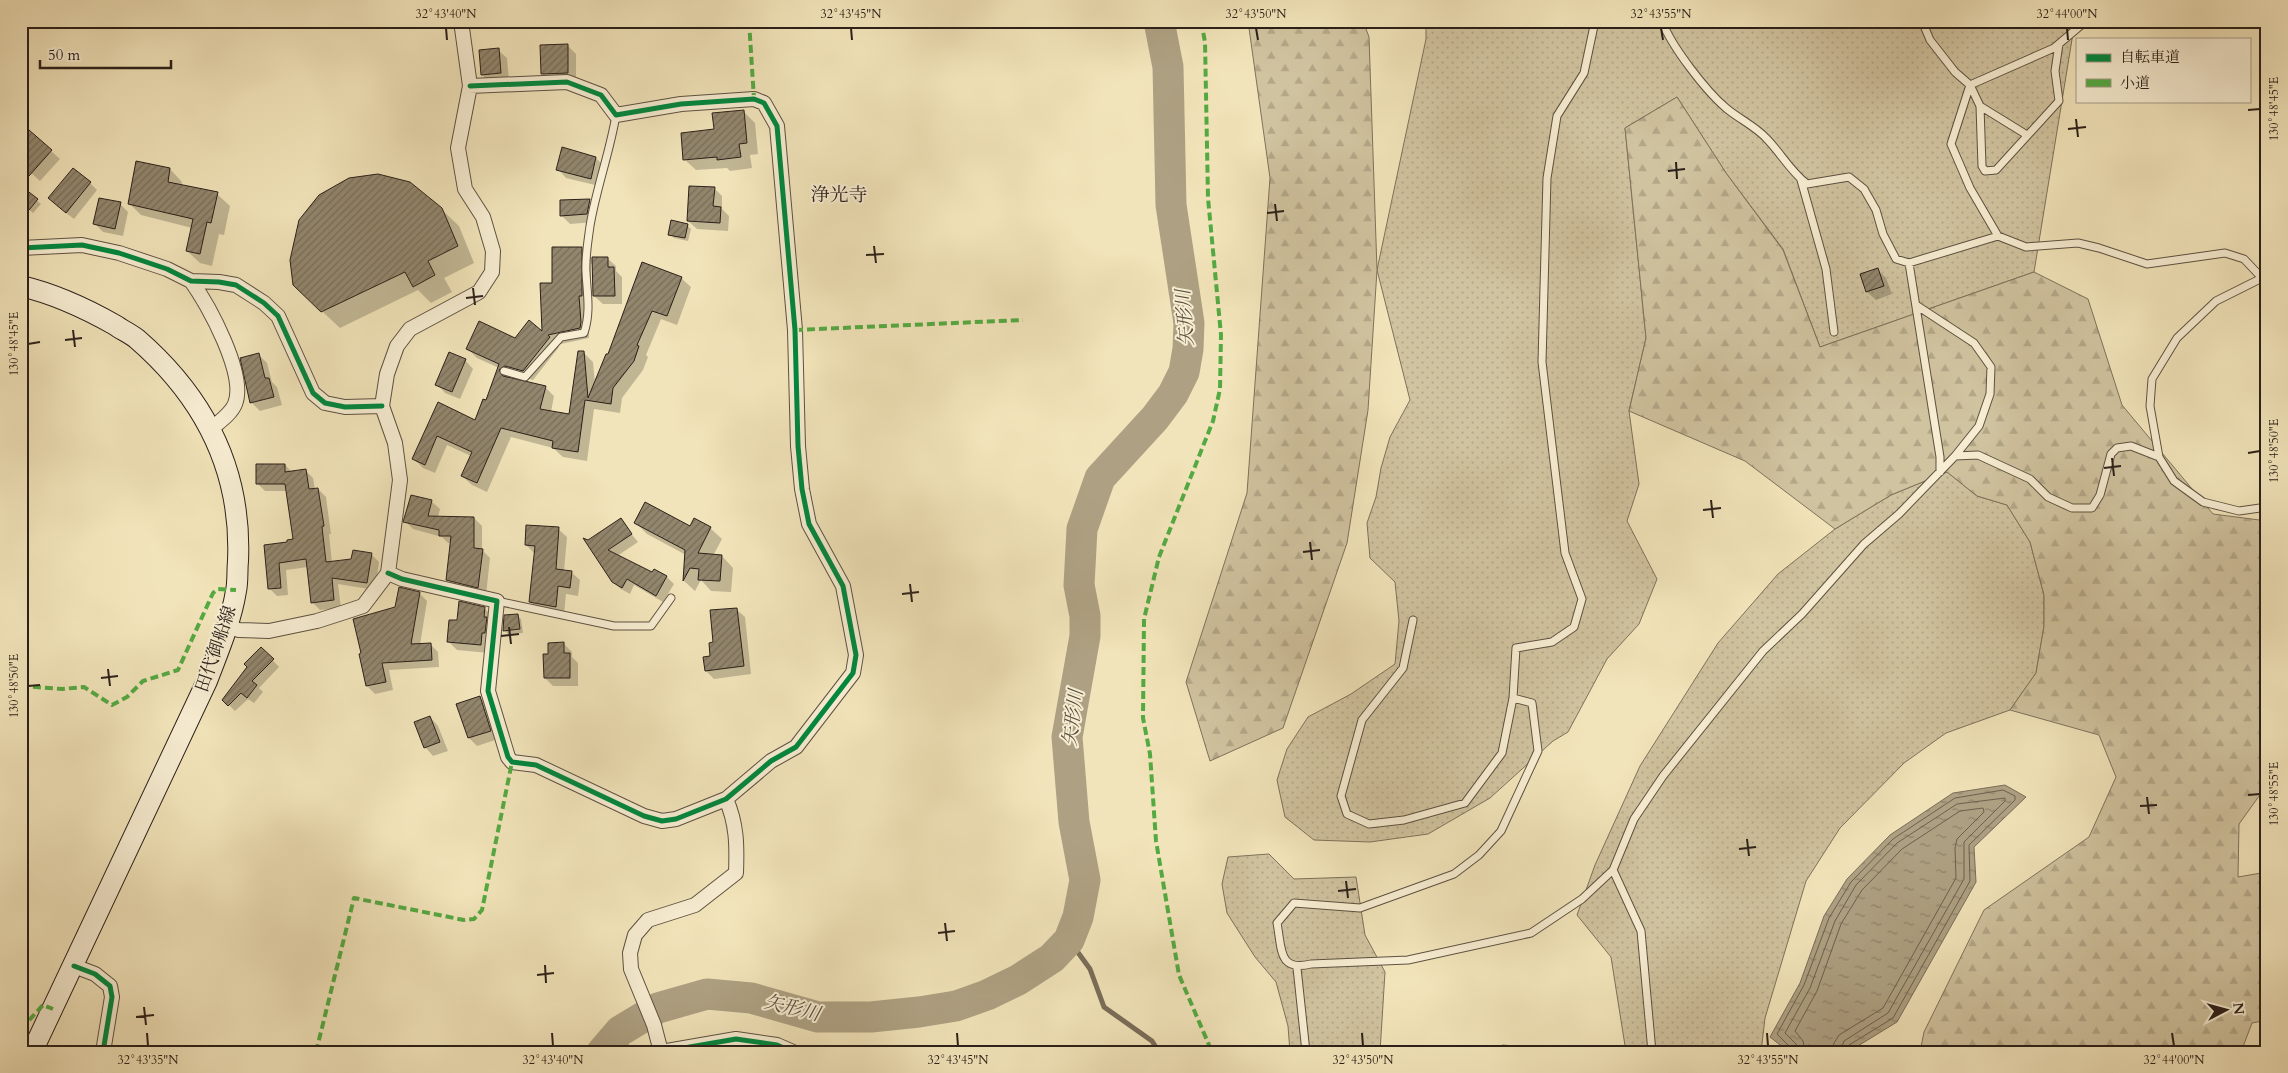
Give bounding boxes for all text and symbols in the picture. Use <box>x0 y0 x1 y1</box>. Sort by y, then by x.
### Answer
text: 32°43'40"N <box>416 6 477 22</box>
text: 32°43'45"N <box>821 6 882 22</box>
text: 32°43'50"N <box>1226 6 1287 22</box>
text: 32°43'55"N <box>1631 6 1692 22</box>
text: 32°44'00"N <box>2037 6 2098 22</box>
scale bar <box>40 38 171 70</box>
legend <box>2076 38 2250 102</box>
text: 50 m <box>48 45 80 65</box>
text: 自転車道 <box>2120 47 2180 67</box>
text: 小道 <box>2120 73 2150 93</box>
text: 130°48'45"E <box>2266 77 2282 141</box>
district label: 浄光寺 <box>810 182 868 208</box>
water label: 矢形川 <box>1170 287 1200 347</box>
text: 130°48'45"E <box>6 312 22 376</box>
text: 130°48'50"E <box>2266 419 2282 483</box>
street label: 田代御船線 <box>190 602 242 696</box>
text: 130°48'50"E <box>6 654 22 718</box>
water label: 矢形川 <box>1057 686 1090 748</box>
text: 130°48'55"E <box>2266 762 2282 826</box>
north arrow <box>2200 986 2250 1036</box>
water label: 矢形川 <box>761 988 825 1028</box>
text: N <box>2228 1002 2249 1016</box>
text: 32°43'35"N <box>118 1052 179 1068</box>
text: 32°43'40"N <box>523 1052 584 1068</box>
text: 32°43'45"N <box>928 1052 989 1068</box>
text: 32°43'50"N <box>1333 1052 1394 1068</box>
text: 32°43'55"N <box>1738 1052 1799 1068</box>
text: 32°44'00"N <box>2144 1052 2205 1068</box>

